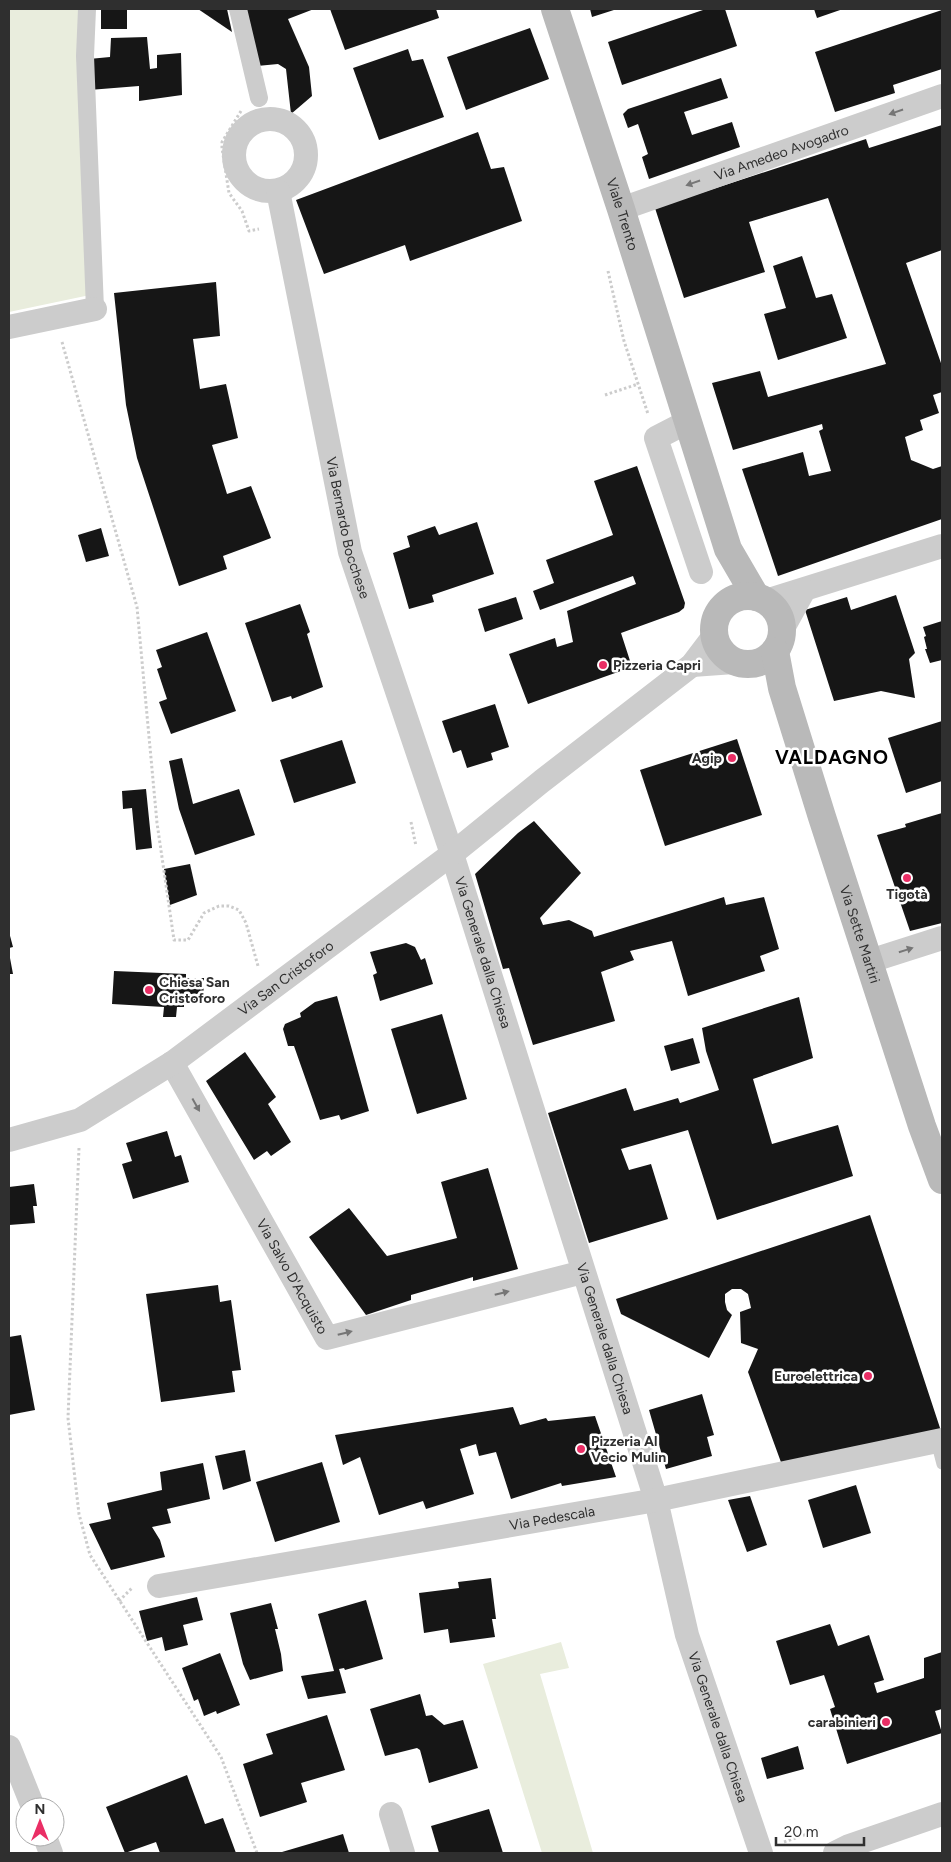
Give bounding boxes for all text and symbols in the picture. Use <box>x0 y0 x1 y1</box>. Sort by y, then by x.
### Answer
one-way arrow <box>888 108 903 116</box>
street label: Via Amedeo Avogadro <box>712 121 851 184</box>
street label: Viale Trento <box>603 176 642 252</box>
one-way arrow <box>686 180 701 187</box>
street label: Via Bernardo Bocchese <box>323 455 374 601</box>
place label: Pizzeria Capri <box>613 657 701 674</box>
marker: Pizzeria Capri <box>597 659 609 671</box>
district label: VALDAGNO <box>775 746 889 769</box>
place label: Agip <box>692 750 722 767</box>
marker: Agip <box>726 752 738 764</box>
marker: Tigotà <box>901 872 913 884</box>
street label: Via Generale dalla Chiesa <box>451 874 515 1030</box>
street label: Via Sette Martiri <box>836 883 884 985</box>
place label: Tigotà <box>886 886 928 903</box>
street label: Via San Cristoforo <box>235 937 337 1019</box>
one-way arrow <box>899 945 914 953</box>
place label: Chiesa San Cristoforo <box>159 974 230 1007</box>
marker: Chiesa San Cristoforo <box>143 984 155 996</box>
one-way arrow <box>192 1098 200 1113</box>
street label: Via Salvo D'Acquisto <box>253 1216 332 1337</box>
street label: Via Generale dalla Chiesa <box>573 1261 637 1416</box>
one-way arrow <box>495 1288 510 1296</box>
one-way arrow <box>337 1329 352 1337</box>
place label: Euroelettrica <box>774 1368 858 1385</box>
marker: Euroelettrica <box>862 1370 874 1382</box>
place label: Pizzeria Al Vecio Mulin <box>591 1433 666 1466</box>
marker: Pizzeria Al Vecio Mulin <box>575 1443 587 1455</box>
street label: Via Pedescala <box>508 1502 596 1534</box>
street label: Via Generale dalla Chiesa <box>685 1649 752 1805</box>
place label: carabinieri <box>808 1714 876 1731</box>
marker: carabinieri <box>880 1716 892 1728</box>
north arrow <box>15 1797 65 1847</box>
text: N <box>35 1801 45 1818</box>
scale bar <box>776 1814 864 1846</box>
text: 20 m <box>784 1823 818 1841</box>

